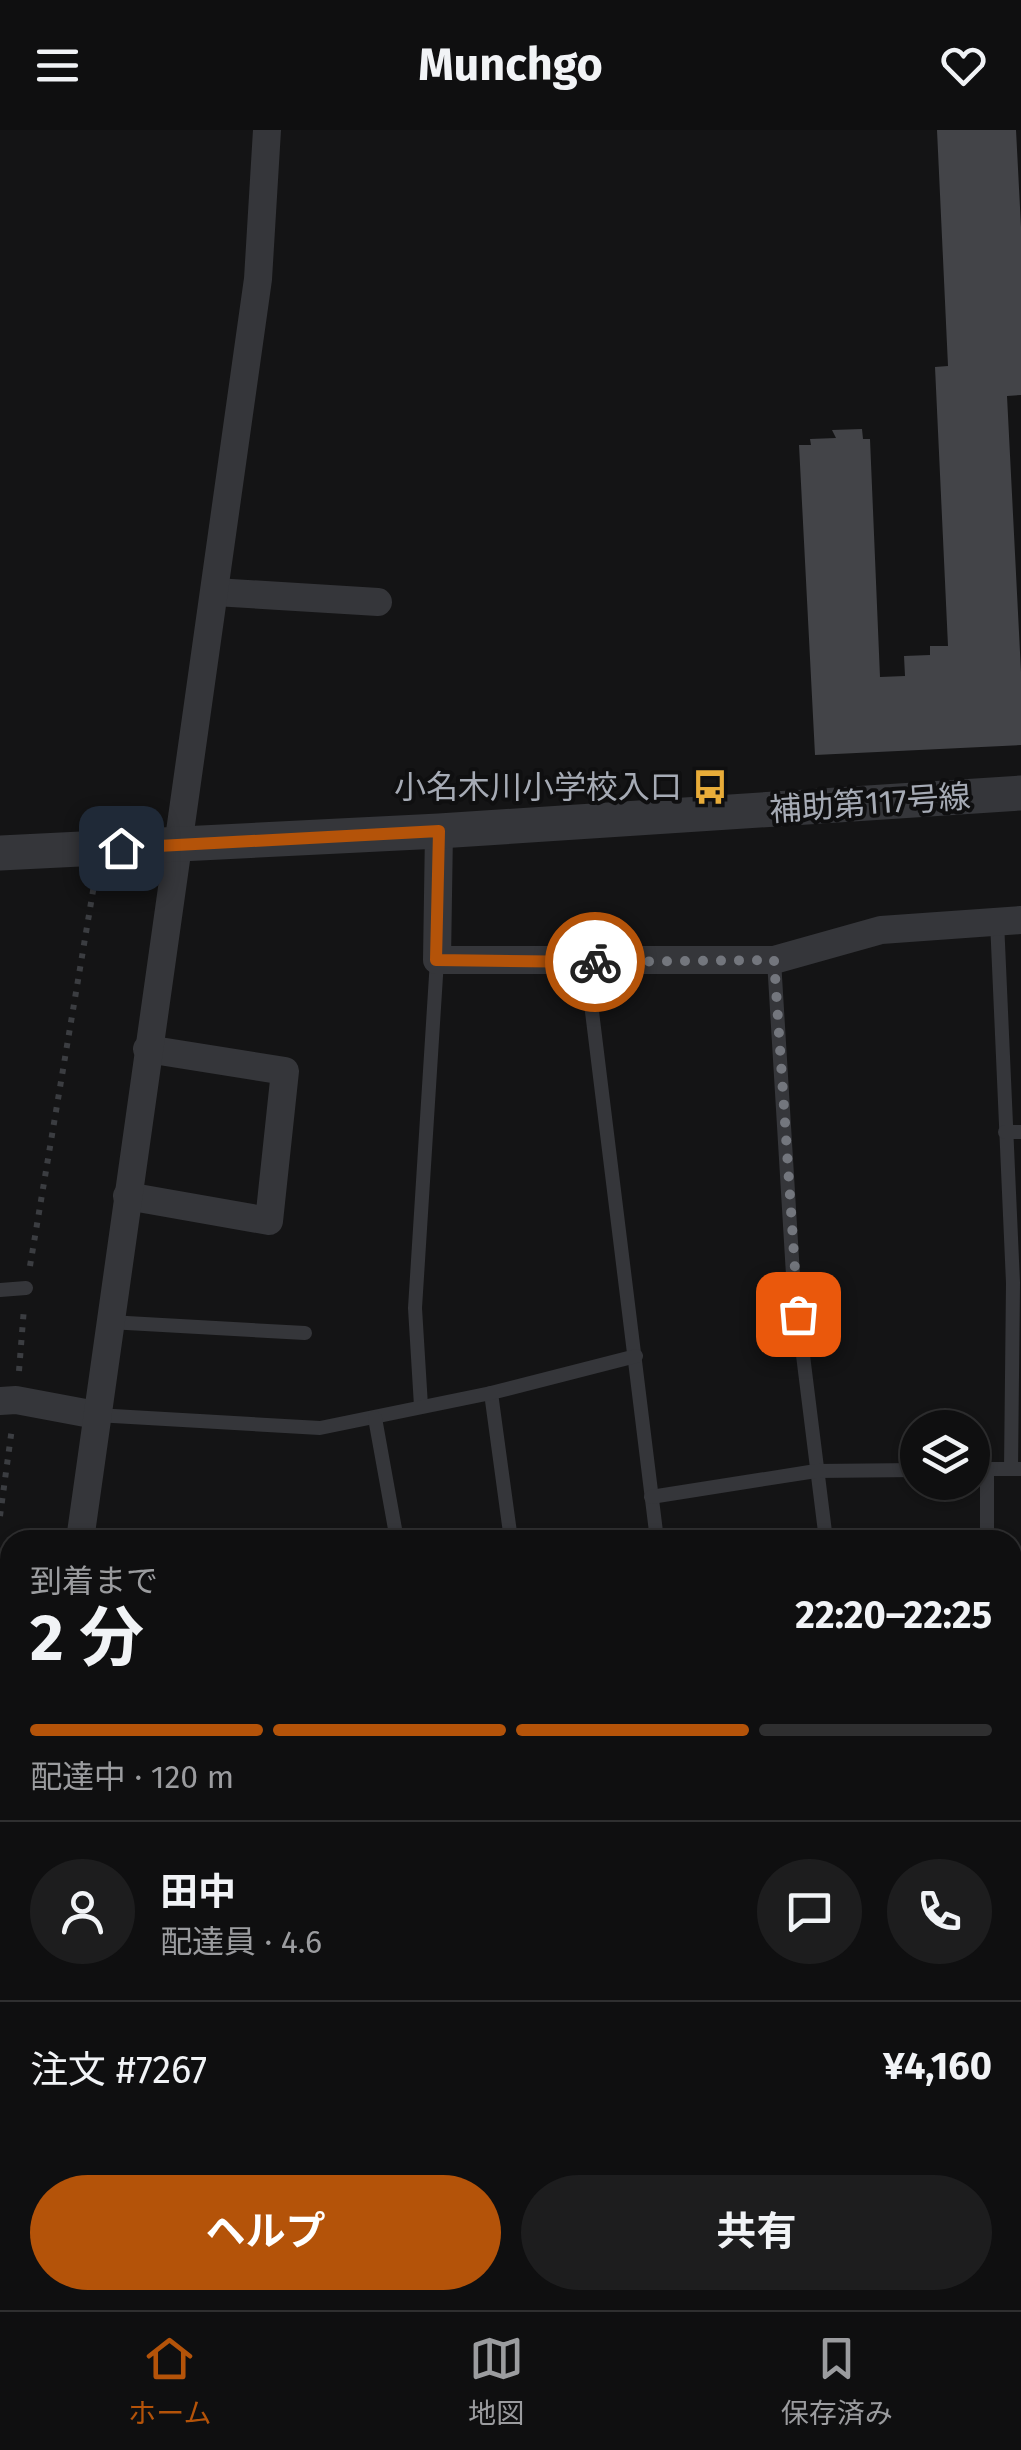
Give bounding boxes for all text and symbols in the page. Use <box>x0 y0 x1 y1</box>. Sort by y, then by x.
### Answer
icon: menu <box>30 38 85 93</box>
text: Munchgo <box>418 38 603 92</box>
icon: heart <box>936 38 991 93</box>
place label: 小名木川小学校入口 <box>394 768 682 806</box>
bus stop icon: 小名木川小学校入口 <box>691 768 729 806</box>
street label: 補助第117号線 <box>768 777 972 829</box>
pin <box>79 806 164 891</box>
icon: home <box>94 821 149 876</box>
courier <box>545 912 645 1012</box>
icon: bike <box>568 935 623 990</box>
pin <box>756 1272 841 1357</box>
icon: bag <box>771 1287 826 1342</box>
map controls <box>900 1410 990 1500</box>
button: layers <box>900 1410 990 1500</box>
text: 到着まで <box>30 1562 158 1600</box>
text: 22:20–22:25 <box>795 1592 992 1638</box>
text: 2 分 <box>30 1599 144 1677</box>
text: 配達中 · 120 m <box>30 1758 234 1796</box>
button: person <box>30 1859 135 1964</box>
button: chat <box>757 1859 862 1964</box>
button: phone <box>887 1859 992 1964</box>
text: 田中 <box>160 1869 236 1915</box>
text: 配達員 · 4.6 <box>160 1923 322 1961</box>
text: ¥4,160 <box>883 2043 992 2089</box>
text: 注文 #7267 <box>30 2047 207 2093</box>
button: ヘルプ <box>30 2175 501 2290</box>
button: 共有 <box>521 2175 992 2290</box>
tab: ホーム <box>128 2331 211 2431</box>
tab: 地図 <box>468 2331 524 2431</box>
tab: 保存済み <box>781 2331 893 2431</box>

